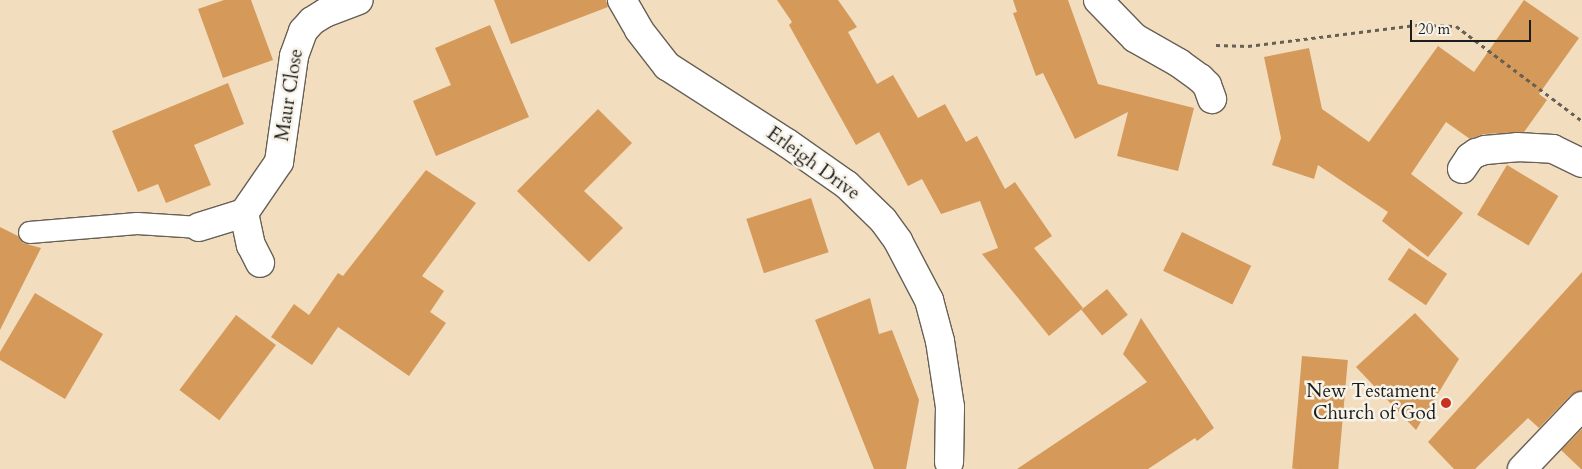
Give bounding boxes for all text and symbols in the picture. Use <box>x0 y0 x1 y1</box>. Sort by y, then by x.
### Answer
scale bar <box>1412 10 1533 42</box>
text: 20 m <box>1418 19 1450 39</box>
street label: Maur Close <box>271 47 309 143</box>
street label: Erleigh Drive <box>762 123 864 205</box>
place label: New Testament Church of God <box>1306 381 1436 425</box>
marker: New Testament Church of God <box>1440 397 1452 409</box>

